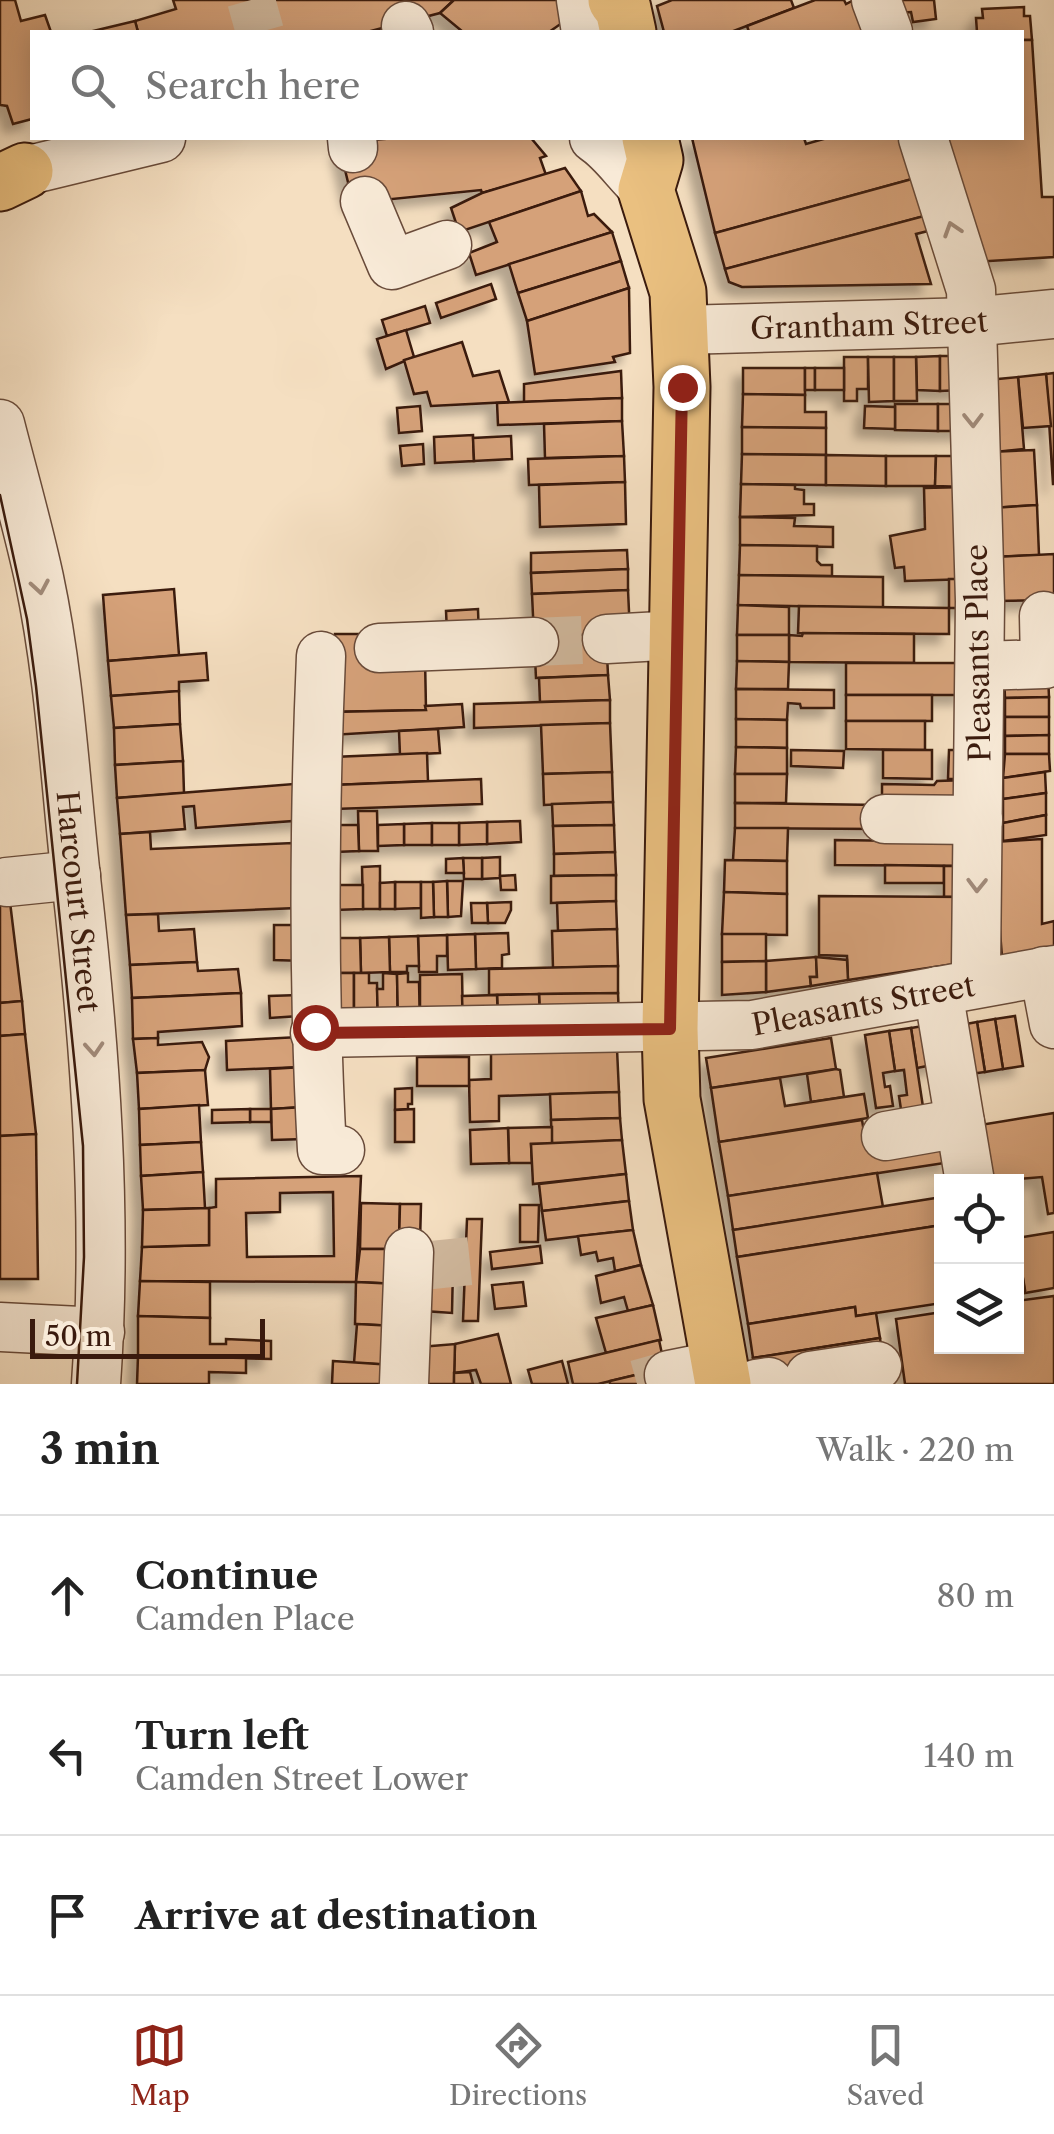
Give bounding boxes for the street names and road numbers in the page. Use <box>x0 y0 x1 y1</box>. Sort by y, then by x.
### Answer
street label: Grantham Street <box>750 302 990 347</box>
street label: Pleasants Place <box>958 544 998 762</box>
street label: Harcourt Street <box>49 789 108 1014</box>
street label: Pleasants Street <box>749 966 978 1043</box>

